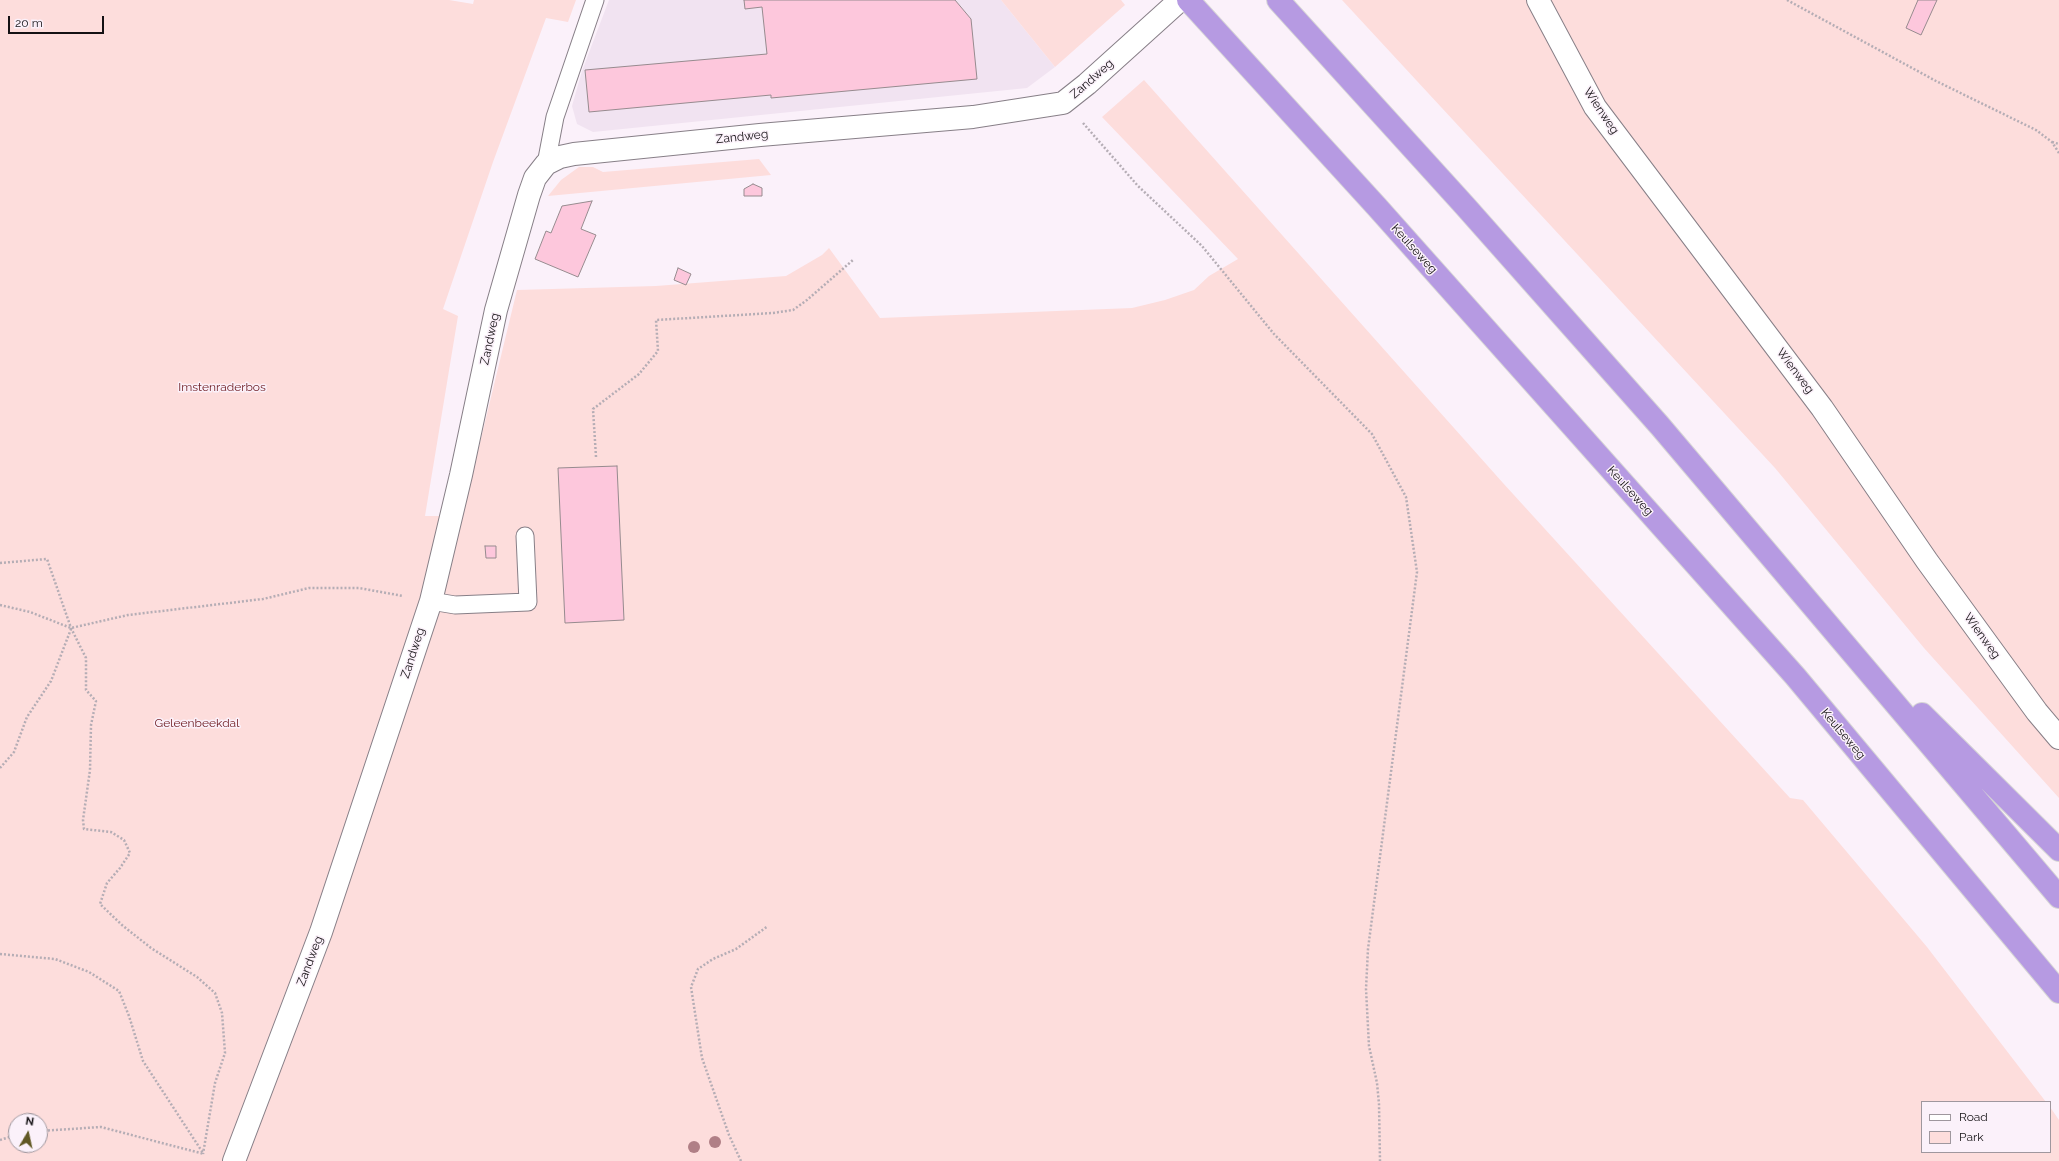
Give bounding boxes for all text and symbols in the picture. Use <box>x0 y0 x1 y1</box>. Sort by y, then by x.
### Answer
scale bar <box>10 8 106 34</box>
text: 20 m <box>15 16 43 30</box>
street label: Zandweg <box>1067 56 1117 102</box>
street label: Wienweg <box>1580 85 1622 137</box>
street label: Zandweg <box>715 127 769 147</box>
street label: Keulseweg <box>1388 221 1440 277</box>
street label: Zandweg <box>477 312 503 366</box>
street label: Wienweg <box>1773 345 1817 397</box>
park label: Imstenraderbos <box>178 380 266 394</box>
street label: Keulseweg <box>1604 463 1656 519</box>
street label: Wienweg <box>1961 610 2003 662</box>
street label: Zandweg <box>398 626 428 680</box>
street label: Keulseweg <box>1818 706 1868 762</box>
park label: Geleenbeekdal <box>155 716 239 730</box>
street label: Zandweg <box>294 934 326 988</box>
legend <box>1921 1101 2051 1153</box>
text: Road <box>1959 1110 1988 1124</box>
north arrow <box>8 1113 48 1153</box>
text: N <box>25 1115 35 1129</box>
text: Park <box>1959 1130 1984 1144</box>

